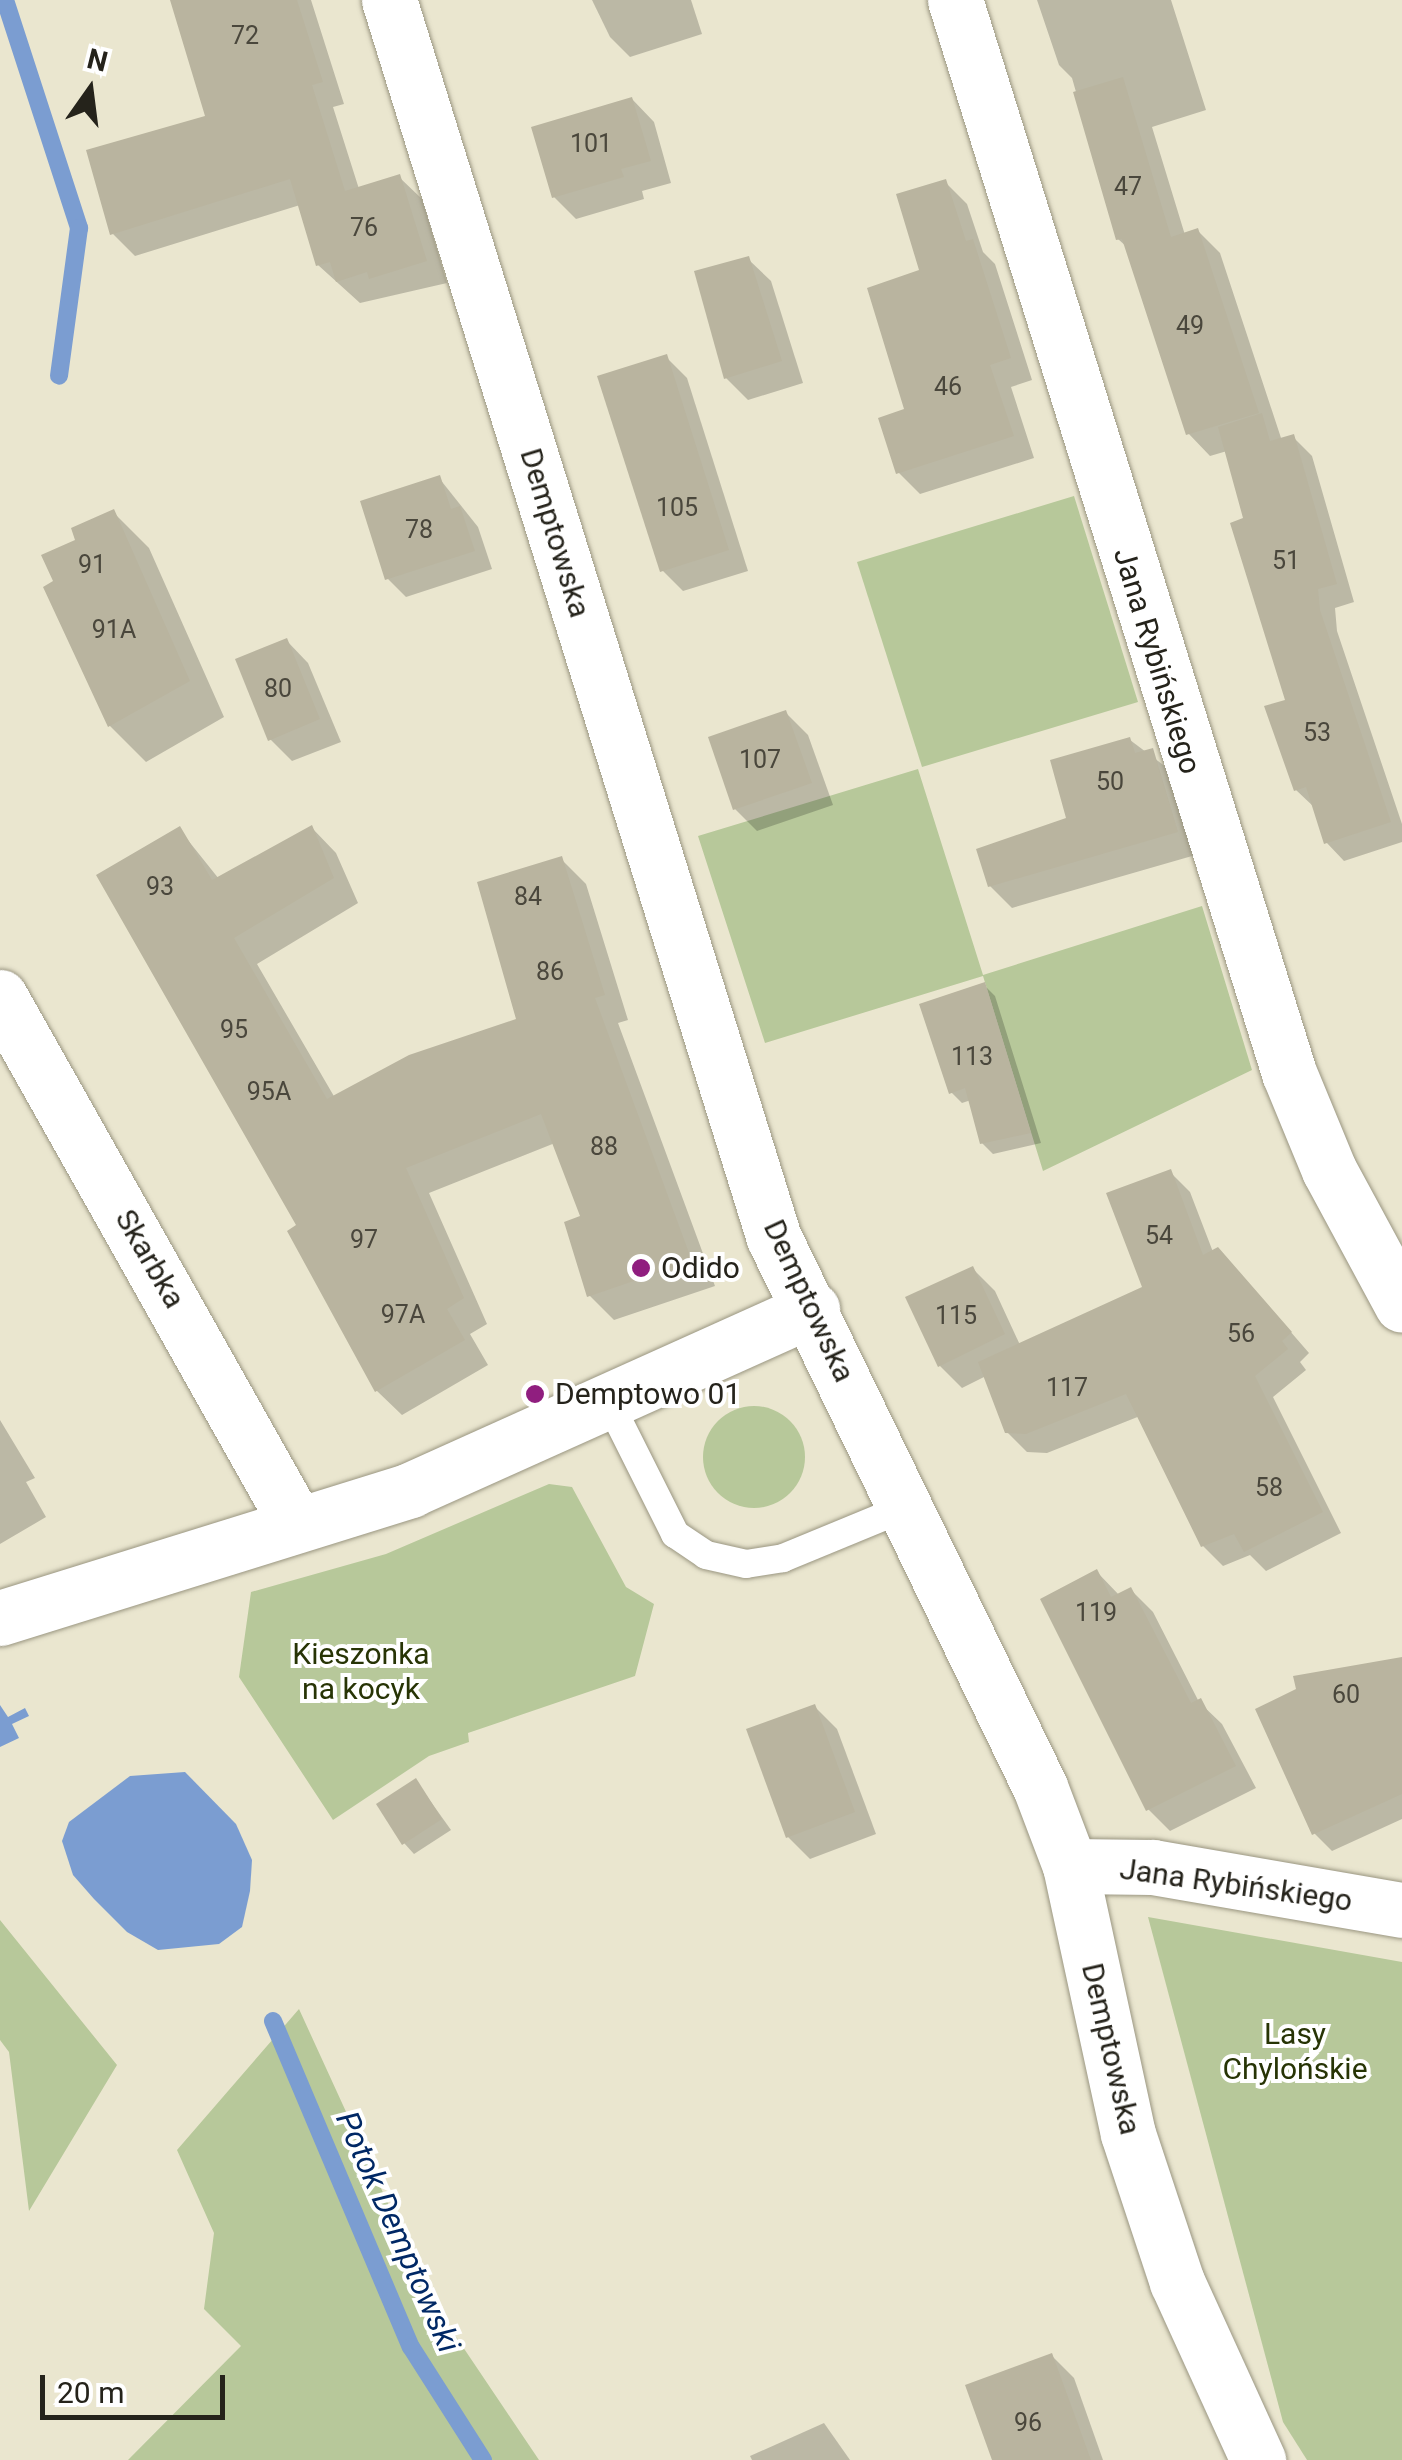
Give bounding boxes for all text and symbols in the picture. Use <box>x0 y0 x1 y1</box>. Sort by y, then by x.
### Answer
house number: 72 <box>231 21 259 51</box>
north arrow <box>40 40 140 140</box>
text: N <box>84 42 111 79</box>
house number: 101 <box>570 129 612 159</box>
house number: 47 <box>1114 172 1142 202</box>
house number: 76 <box>350 213 378 243</box>
house number: 49 <box>1176 311 1204 341</box>
house number: 46 <box>934 372 962 402</box>
street label: Demptowska <box>512 444 598 622</box>
house number: 105 <box>656 493 698 523</box>
house number: 78 <box>405 515 433 545</box>
street label: Jana Rybińskiego <box>1106 544 1208 778</box>
house number: 51 <box>1272 546 1300 576</box>
house number: 91 <box>78 550 106 580</box>
house number: 91A <box>92 615 136 645</box>
house number: 80 <box>264 674 292 704</box>
house number: 53 <box>1303 718 1331 748</box>
house number: 107 <box>739 745 781 775</box>
house number: 50 <box>1096 767 1124 797</box>
house number: 93 <box>146 872 174 902</box>
house number: 84 <box>514 882 542 912</box>
house number: 86 <box>536 957 564 987</box>
house number: 95 <box>220 1015 248 1045</box>
house number: 113 <box>951 1042 993 1072</box>
house number: 95A <box>247 1077 291 1107</box>
house number: 88 <box>590 1132 618 1162</box>
street label: Skarbka <box>107 1203 193 1315</box>
street label: Demptowska <box>756 1214 862 1388</box>
house number: 54 <box>1145 1221 1173 1251</box>
house number: 97 <box>350 1225 378 1255</box>
place label: Odido <box>661 1250 740 1286</box>
marker: Odido <box>630 1257 652 1279</box>
house number: 97A <box>381 1300 425 1330</box>
house number: 115 <box>935 1301 977 1331</box>
house number: 56 <box>1227 1319 1255 1349</box>
house number: 117 <box>1046 1373 1088 1403</box>
place label: Demptowo 01 <box>555 1376 741 1412</box>
marker: Demptowo 01 <box>524 1383 546 1405</box>
house number: 58 <box>1255 1473 1283 1503</box>
house number: 119 <box>1075 1598 1117 1628</box>
park label: Kieszonka na kocyk <box>292 1636 430 1706</box>
house number: 60 <box>1332 1680 1360 1710</box>
street label: Jana Rybińskiego <box>1117 1851 1355 1919</box>
street label: Demptowska <box>1074 1960 1148 2138</box>
park label: Lasy Chylońskie <box>1222 2016 1368 2086</box>
water label: Potok Demptowski <box>328 2105 468 2359</box>
scale bar <box>45 2355 230 2417</box>
text: 20 m <box>57 2375 124 2410</box>
house number: 96 <box>1014 2408 1042 2438</box>

